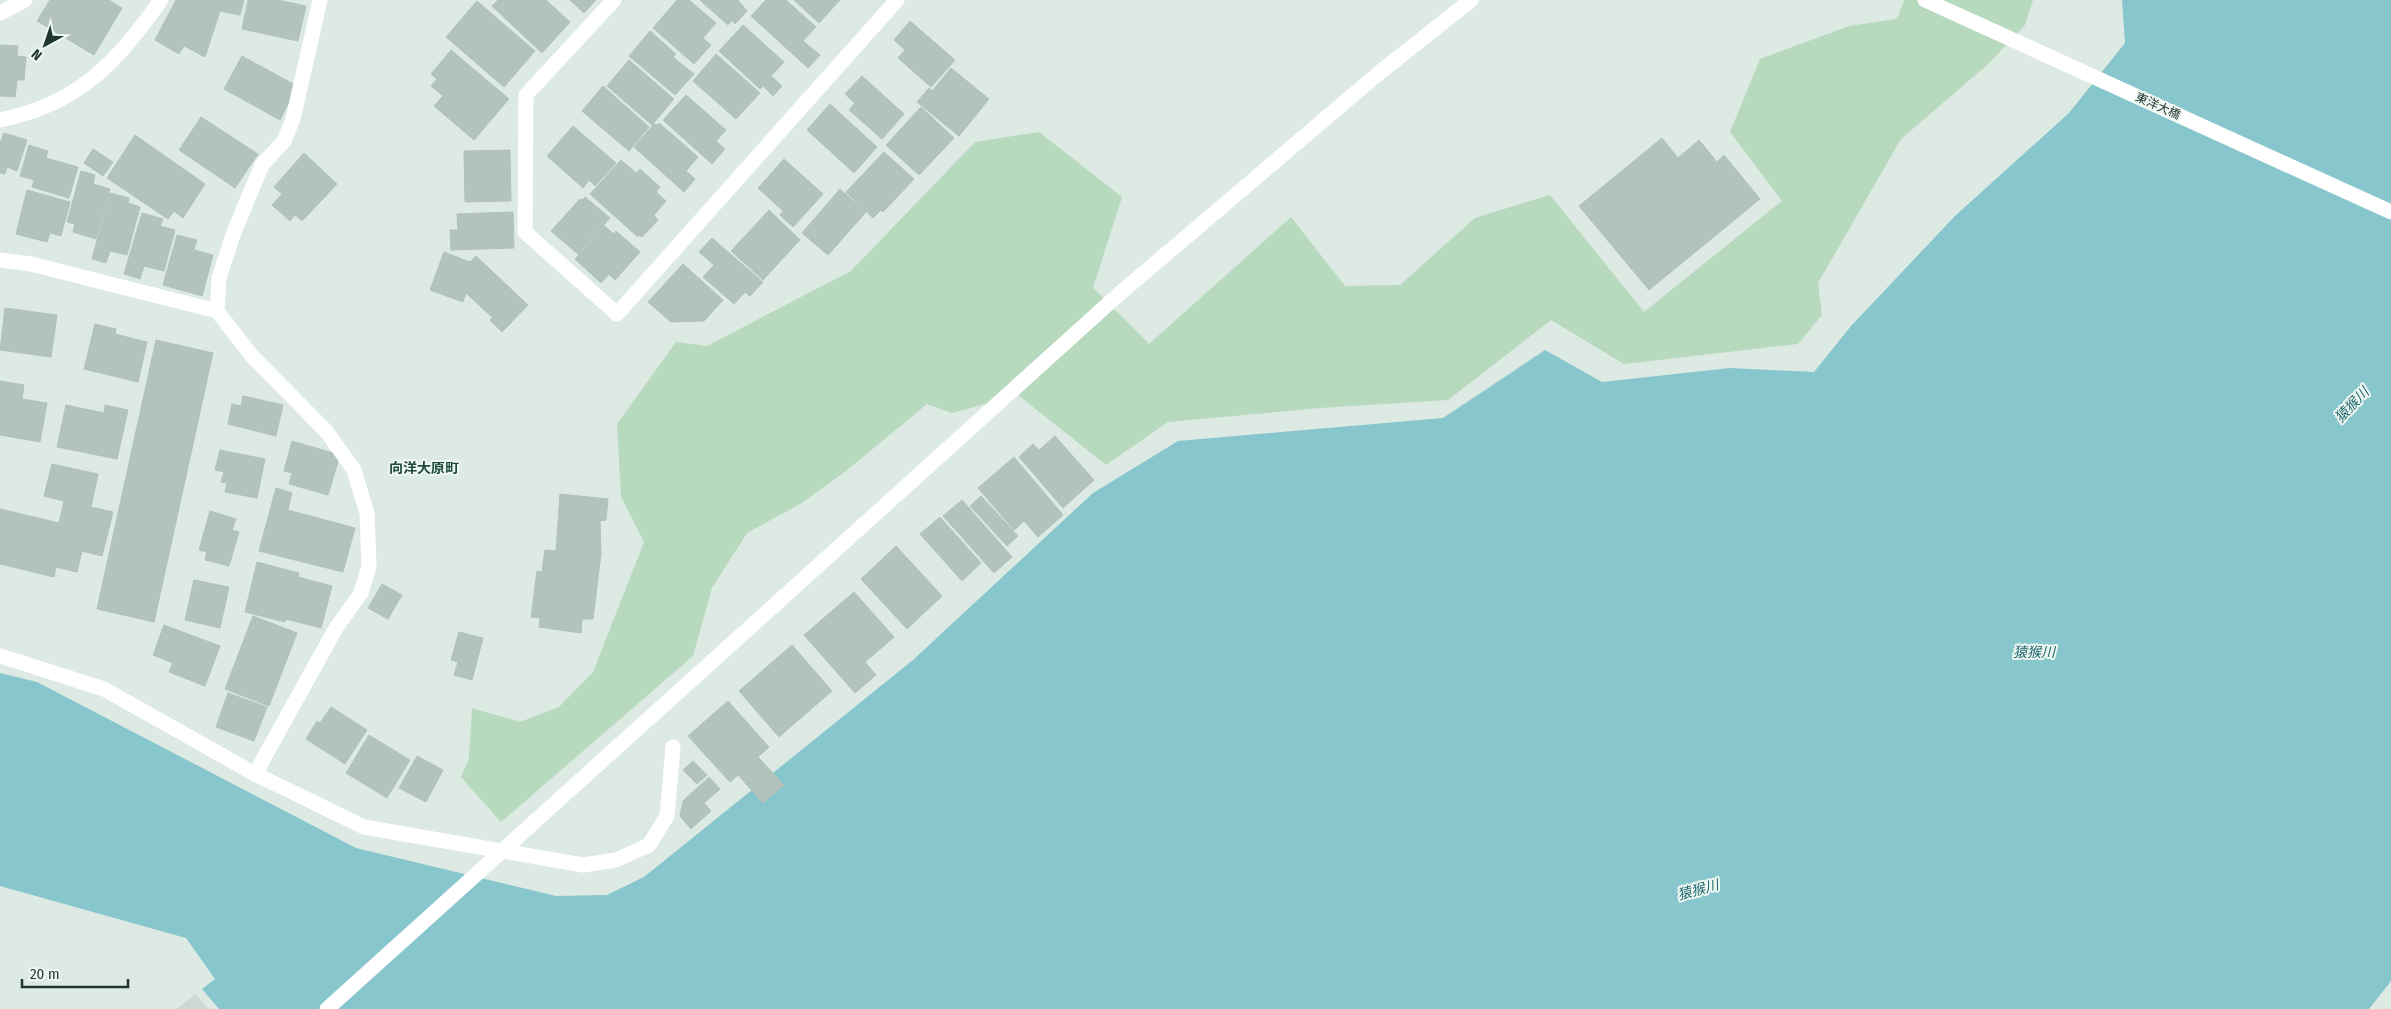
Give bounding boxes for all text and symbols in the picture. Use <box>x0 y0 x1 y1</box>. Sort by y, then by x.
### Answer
north arrow <box>20 20 70 70</box>
text: N <box>28 45 46 64</box>
street label: 東洋大橋 <box>2133 90 2183 122</box>
water label: 猿猴川 <box>2331 383 2374 426</box>
district label: 向洋大原町 <box>389 460 459 477</box>
water label: 猿猴川 <box>2013 644 2057 661</box>
water label: 猿猴川 <box>1676 876 1722 904</box>
scale bar <box>22 956 129 988</box>
text: 20 m <box>30 965 60 983</box>

